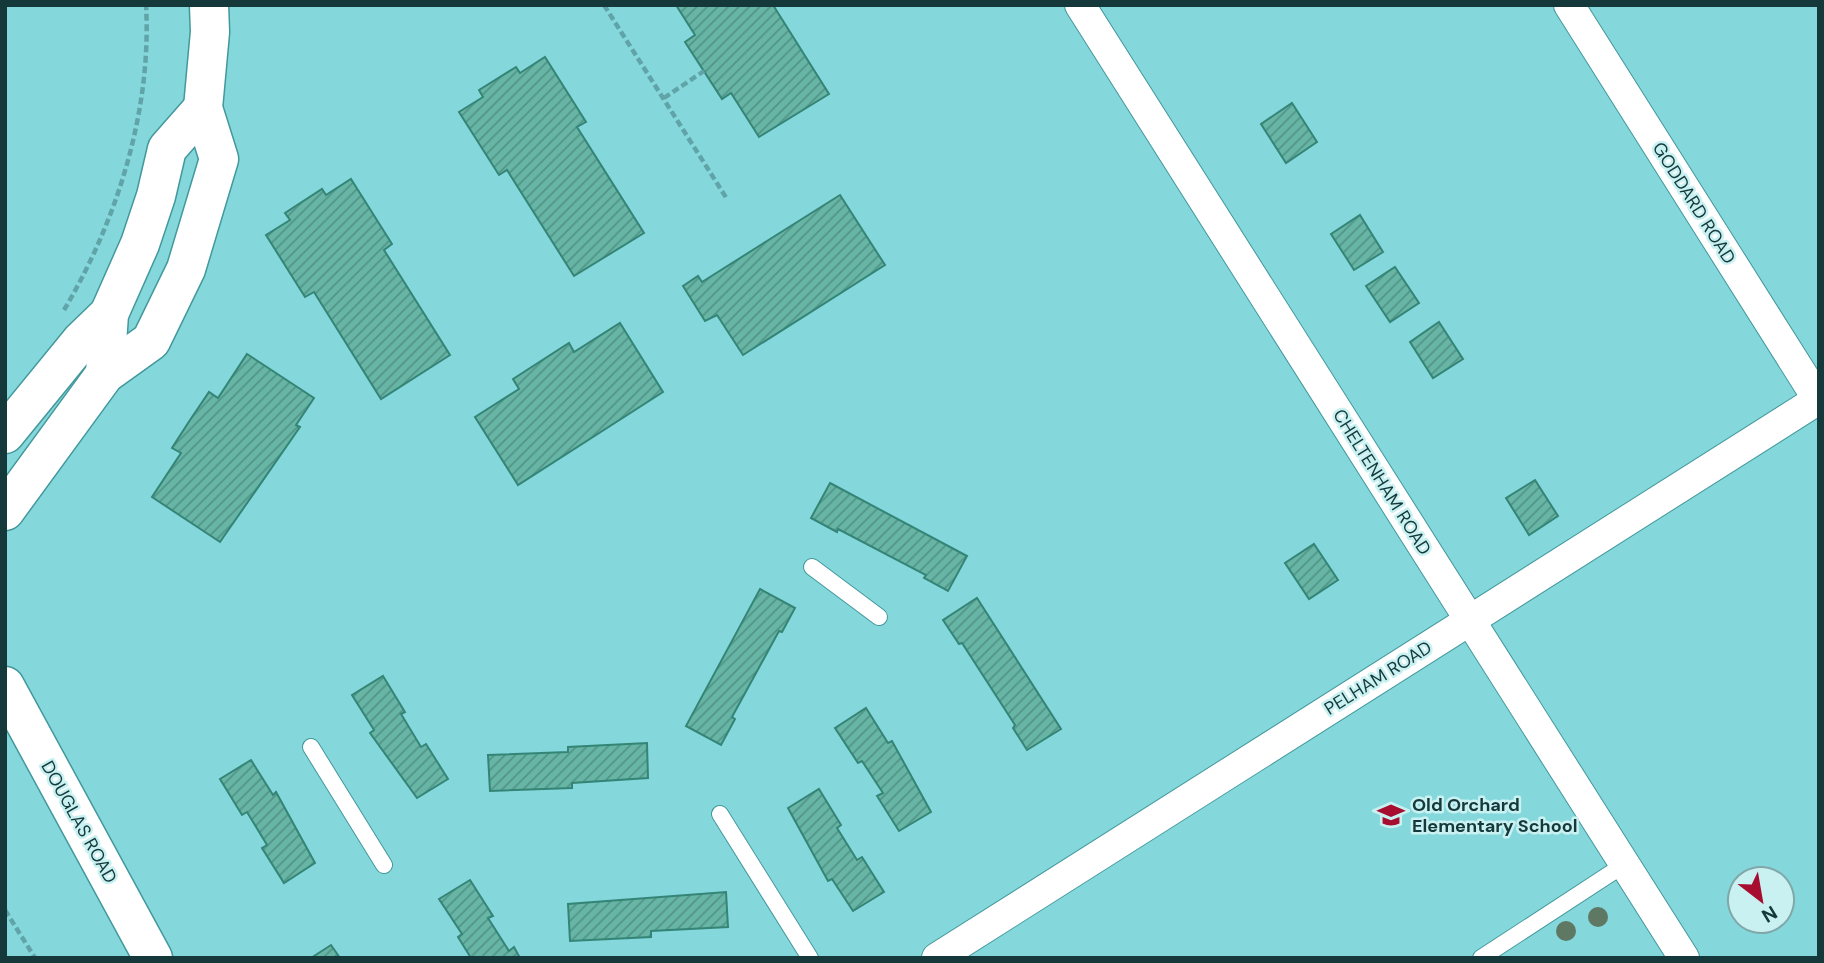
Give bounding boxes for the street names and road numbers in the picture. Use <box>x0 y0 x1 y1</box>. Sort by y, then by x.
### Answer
street label: GODDARD ROAD <box>1647 138 1741 268</box>
street label: CHELTENHAM ROAD <box>1327 405 1437 559</box>
street label: PELHAM ROAD <box>1320 635 1436 721</box>
street label: DOUGLAS ROAD <box>35 756 123 888</box>

